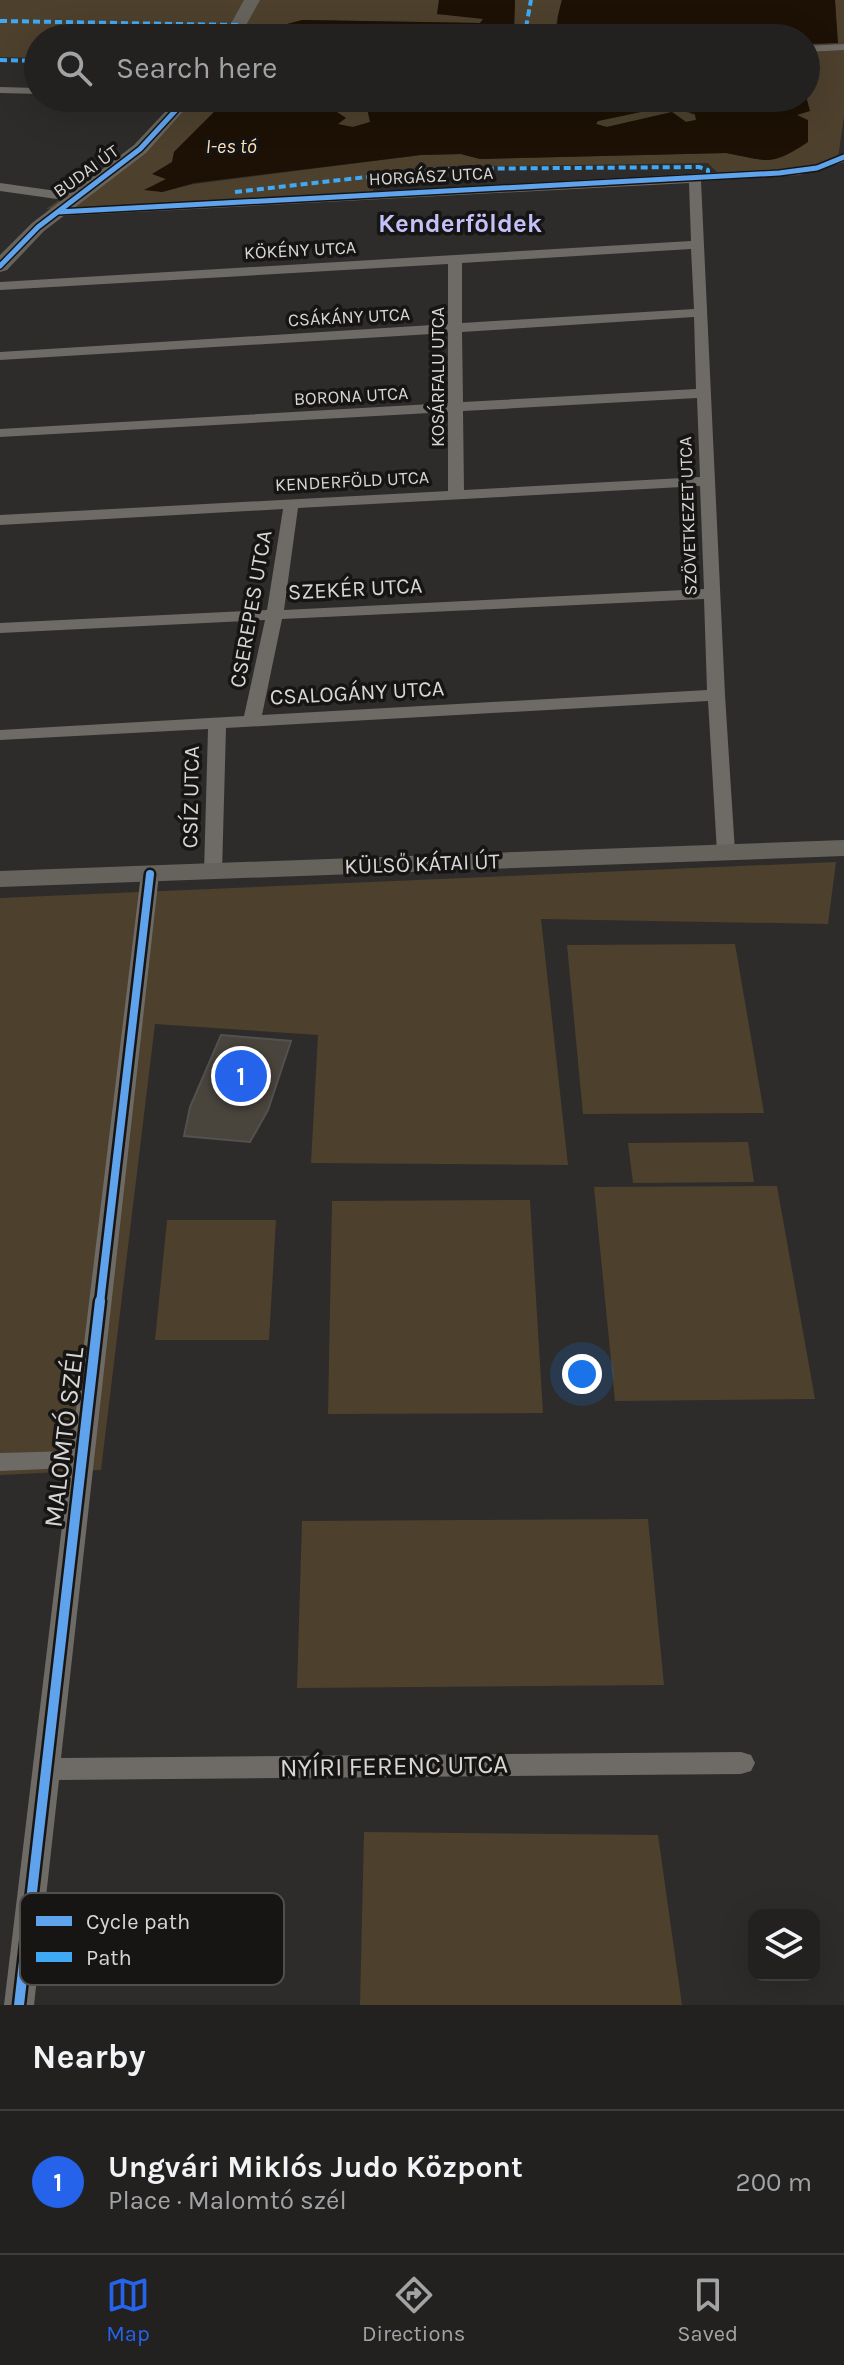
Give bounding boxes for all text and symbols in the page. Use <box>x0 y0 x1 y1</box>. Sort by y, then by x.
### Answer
search box <box>24 24 820 112</box>
icon: search <box>52 46 96 90</box>
text: Search here <box>116 50 277 86</box>
water label: I-es tó <box>206 135 257 158</box>
street label: BUDAI ÚT <box>49 139 123 202</box>
street label: HORGÁSZ UTCA <box>368 161 494 190</box>
district label: Kenderföldek <box>378 208 542 239</box>
street label: KÖKÉNY UTCA <box>243 235 357 264</box>
street label: CSÁKÁNY UTCA <box>287 302 411 331</box>
street label: KOSÁRFALU UTCA <box>426 307 449 447</box>
street label: BORONA UTCA <box>293 382 409 410</box>
street label: SZÖVETKEZET UTCA <box>674 436 702 596</box>
street label: KENDERFÖLD UTCA <box>274 466 430 496</box>
street label: CSEREPES UTCA <box>224 528 278 690</box>
street label: SZEKÉR UTCA <box>287 571 423 606</box>
street label: CSALOGÁNY UTCA <box>269 674 445 711</box>
street label: CSÍZ UTCA <box>176 745 205 849</box>
street label: KÜLSŐ KÁTAI ÚT <box>344 847 500 880</box>
pin: 1 <box>215 1046 267 1106</box>
street label: MALOMTÓ SZÉL <box>37 1345 90 1529</box>
your location <box>562 1354 602 1394</box>
street label: NYÍRI FERENC UTCA <box>280 1748 508 1783</box>
legend <box>20 1893 284 1985</box>
text: Cycle path <box>86 1909 190 1935</box>
map controls <box>748 1909 820 1981</box>
button: layers <box>748 1909 820 1981</box>
text: Path <box>86 1945 132 1971</box>
text: Nearby <box>32 2037 146 2077</box>
text: Ungvári Miklós Judo Központ <box>108 2149 523 2185</box>
text: 1 <box>53 2167 63 2198</box>
text: 200 m <box>736 2167 812 2198</box>
text: Place · Malomtó szél <box>108 2185 347 2216</box>
tab: Map <box>106 2273 150 2347</box>
tab: Directions <box>362 2273 465 2347</box>
tab: Saved <box>677 2273 738 2347</box>

